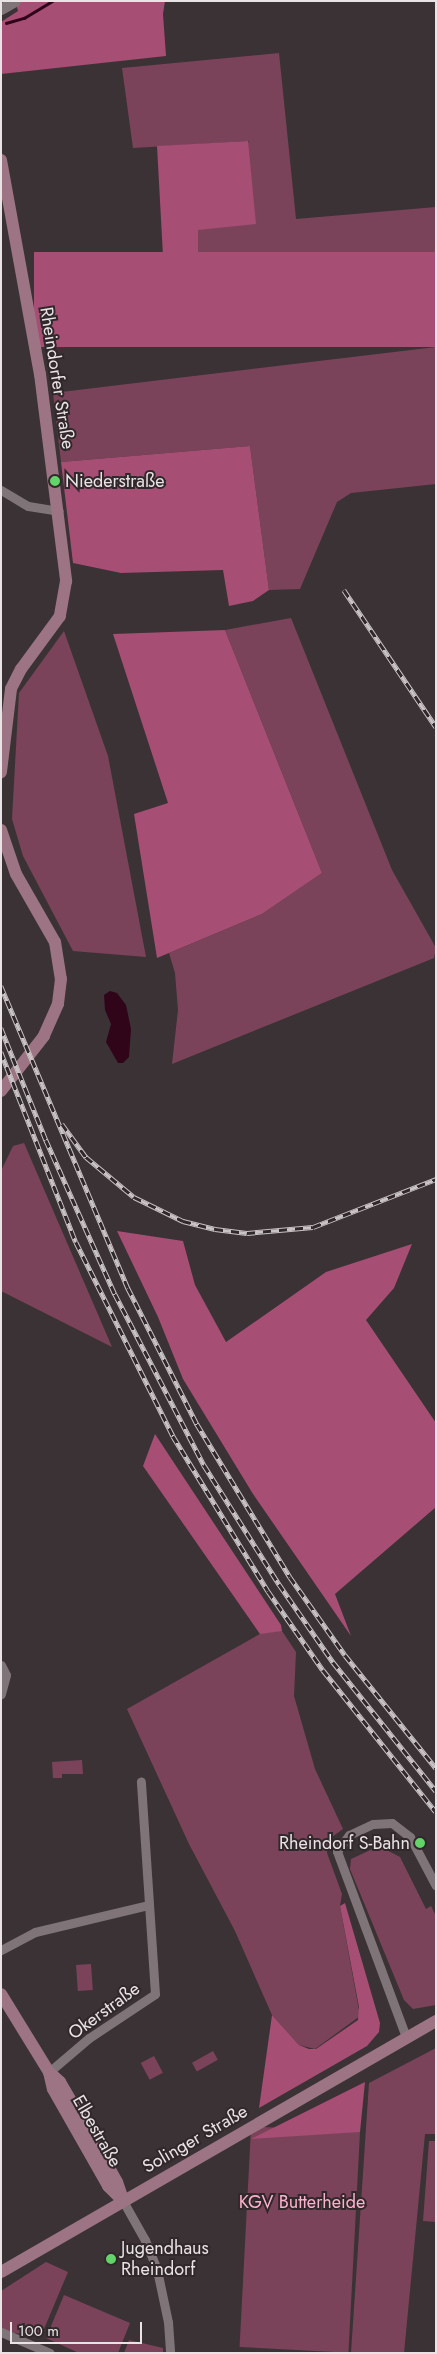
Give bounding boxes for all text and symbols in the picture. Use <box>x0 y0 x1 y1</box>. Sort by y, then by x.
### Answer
street label: Rheindorfer Straße <box>35 305 79 451</box>
place label: Niederstraße <box>65 470 164 492</box>
marker: Niederstraße <box>49 475 61 487</box>
place label: Rheindorf S-Bahn <box>279 1832 410 1854</box>
marker: Rheindorf S-Bahn <box>414 1837 426 1849</box>
street label: Okerstraße <box>64 1978 144 2044</box>
street label: Elbestraße <box>68 2091 126 2171</box>
street label: Solinger Straße <box>139 2100 251 2178</box>
park label: KGV Butterheide <box>239 2191 365 2213</box>
place label: Jugendhaus Rheindorf <box>121 2238 209 2280</box>
marker: Jugendhaus Rheindorf <box>105 2253 117 2265</box>
scale bar <box>12 2312 145 2344</box>
text: 100 m <box>18 2320 59 2342</box>

